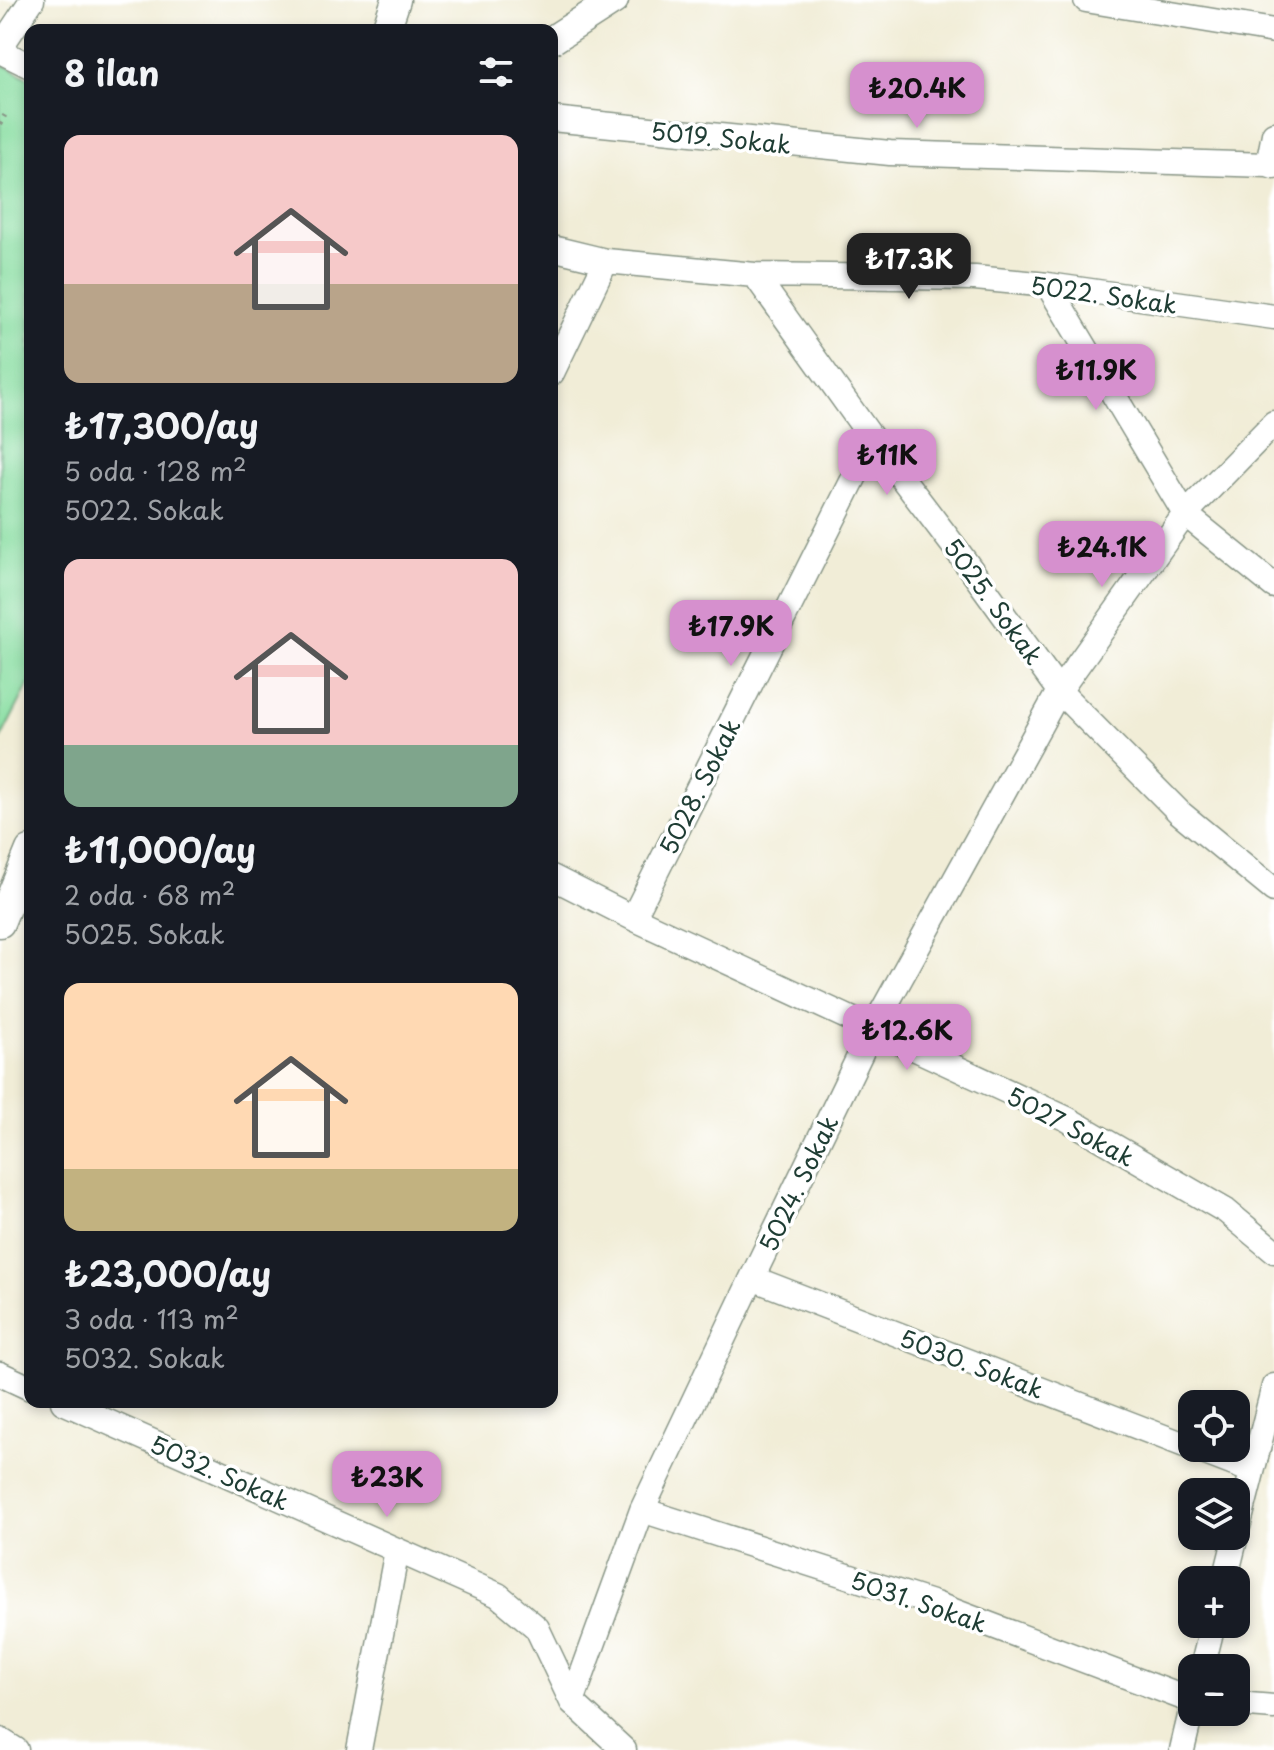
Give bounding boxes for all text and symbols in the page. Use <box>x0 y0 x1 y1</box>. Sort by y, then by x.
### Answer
text: 8 ilan <box>64 46 160 98</box>
icon: filters <box>474 50 518 94</box>
pin: ₺20.4K <box>852 62 982 130</box>
text: ₺20.4K <box>868 68 966 107</box>
street label: 5019. Sokak <box>649 112 793 162</box>
icon: home <box>219 187 363 331</box>
pin: ₺17.3K <box>844 233 974 301</box>
text: ₺17.3K <box>865 239 953 278</box>
street label: 5022. Sokak <box>1028 266 1180 322</box>
pin: ₺11.9K <box>1031 344 1161 412</box>
text: ₺11.9K <box>1055 350 1137 389</box>
text: ₺17,300/ay <box>64 399 259 451</box>
pin: ₺11K <box>840 429 934 497</box>
text: ₺11K <box>856 435 918 474</box>
text: 5 oda · 128 m² <box>64 451 247 490</box>
text: 5022. Sokak <box>64 490 224 529</box>
pin: ₺24.1K <box>1037 521 1167 589</box>
text: ₺24.1K <box>1057 527 1147 566</box>
street label: 5025. Sokak <box>936 530 1052 672</box>
pin: ₺17.9K <box>666 600 796 668</box>
text: ₺17.9K <box>688 606 774 645</box>
icon: home <box>219 611 363 755</box>
street label: 5028. Sokak <box>649 711 749 860</box>
text: ₺11,000/ay <box>64 823 256 875</box>
text: 2 oda · 68 m² <box>64 875 236 914</box>
text: 5025. Sokak <box>64 914 225 953</box>
pin: ₺12.6K <box>842 1004 972 1072</box>
text: ₺12.6K <box>861 1010 953 1049</box>
icon: home <box>219 1035 363 1179</box>
street label: 5027 Sokak <box>1001 1077 1141 1175</box>
street label: 5024. Sokak <box>749 1109 847 1257</box>
text: ₺23,000/ay <box>64 1247 271 1299</box>
text: 3 oda · 113 m² <box>64 1299 239 1338</box>
street label: 5030. Sokak <box>895 1319 1049 1407</box>
text: 5032. Sokak <box>64 1338 225 1377</box>
map controls <box>1178 1390 1250 1726</box>
button: locate <box>1178 1390 1250 1462</box>
street label: 5032. Sokak <box>145 1425 295 1519</box>
pin: ₺23K <box>340 1451 434 1519</box>
text: ₺23K <box>350 1457 424 1496</box>
button: layers <box>1178 1478 1250 1550</box>
street label: 5031. Sokak <box>846 1561 992 1641</box>
button: + <box>1178 1566 1250 1638</box>
button: − <box>1178 1654 1250 1726</box>

